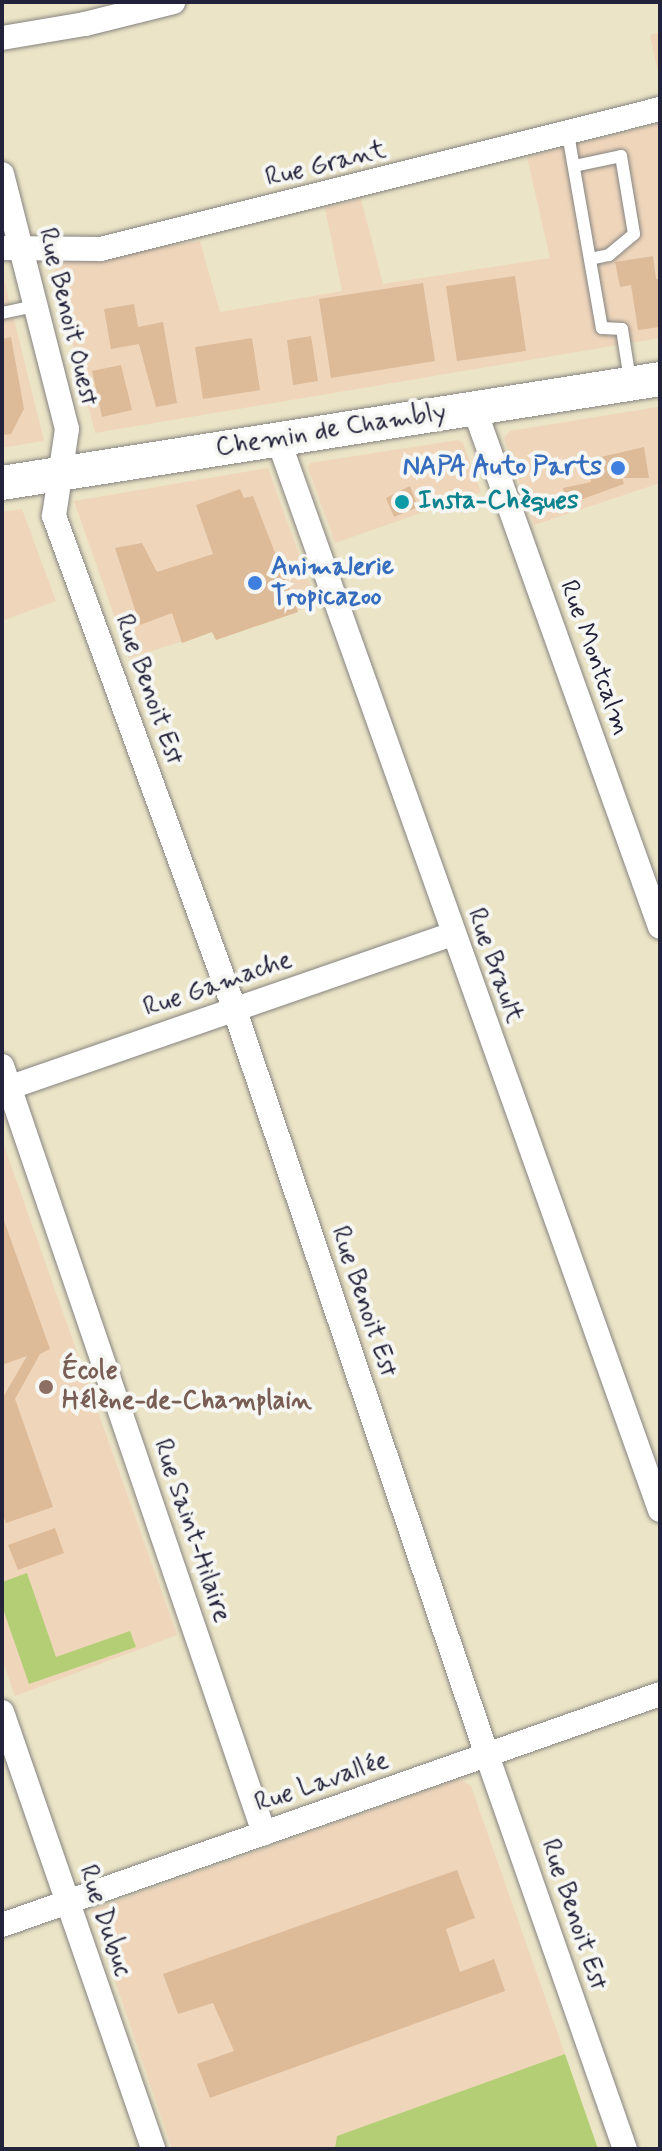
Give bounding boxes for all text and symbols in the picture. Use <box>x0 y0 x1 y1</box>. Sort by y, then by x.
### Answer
street label: Rue Grant <box>263 135 389 195</box>
street label: Rue Benoit Ouest <box>30 226 104 408</box>
street label: Chemin de Chambly <box>212 397 450 465</box>
place label: NAPA Auto Parts <box>413 452 602 484</box>
marker: NAPA Auto Parts <box>609 459 627 477</box>
place label: Insta-Chèques <box>418 486 579 518</box>
marker: Insta-Chèques <box>393 493 411 511</box>
place label: Animalerie Tropicazoo <box>271 552 394 614</box>
marker: Animalerie Tropicazoo <box>246 574 264 592</box>
street label: Rue Montcalm <box>552 576 636 740</box>
street label: Rue Benoit Est <box>106 611 190 769</box>
street label: Rue Brault <box>460 906 528 1026</box>
street label: Rue Gamache <box>142 946 294 1024</box>
street label: Rue Benoit Est <box>323 1222 403 1382</box>
place label: École Hélène-de-Champlain <box>62 1356 312 1418</box>
marker: École Hélène-de-Champlain <box>37 1378 55 1396</box>
street label: Rue Saint-Hilaire <box>145 1436 237 1626</box>
street label: Rue Lavallée <box>252 1746 392 1820</box>
street label: Rue Benoit Est <box>533 1835 613 1995</box>
street label: Rue Dubuc <box>71 1864 137 1978</box>

